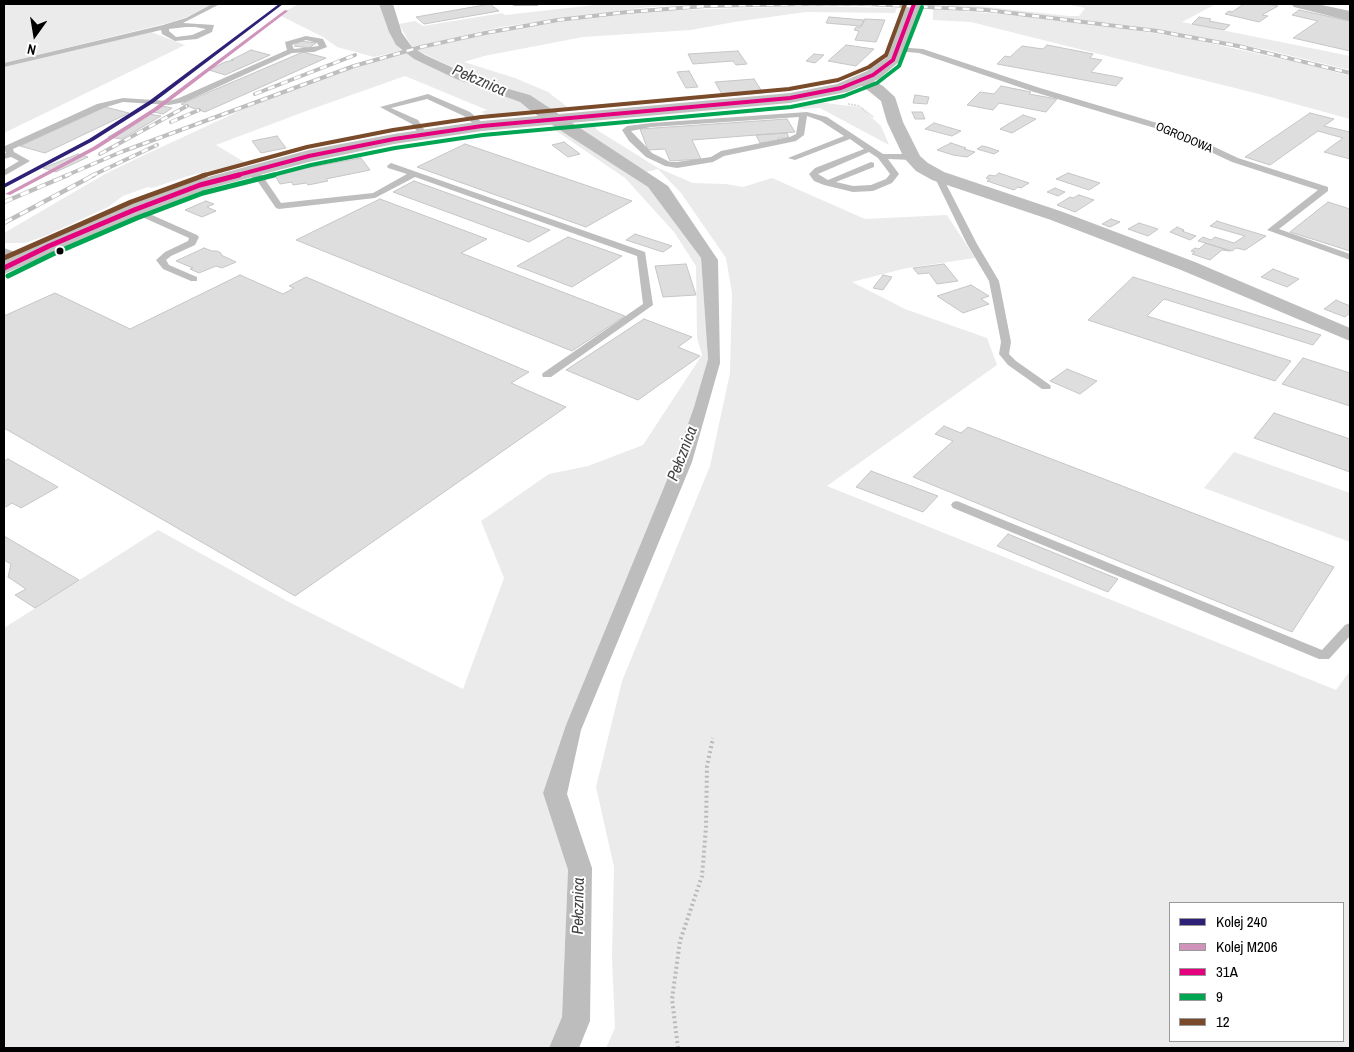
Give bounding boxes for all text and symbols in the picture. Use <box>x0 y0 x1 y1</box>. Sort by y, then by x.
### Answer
north arrow <box>10 10 60 60</box>
text: N <box>26 40 38 59</box>
water label: Pełcznica <box>449 61 509 101</box>
street label: OGRODOWA <box>1153 120 1215 156</box>
unlabelled marker <box>55 246 65 256</box>
water label: Pełcznica <box>664 424 702 484</box>
water label: Pełcznica <box>569 877 589 935</box>
legend <box>1169 902 1344 1042</box>
text: Kolej 240 <box>1216 911 1267 932</box>
text: Kolej M206 <box>1216 936 1278 957</box>
text: 31A <box>1216 961 1238 982</box>
text: 9 <box>1216 986 1223 1007</box>
text: 12 <box>1216 1011 1230 1032</box>

